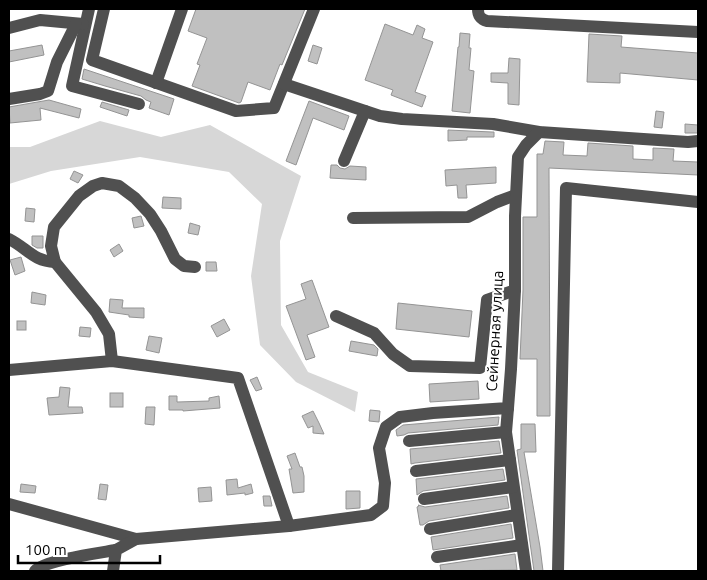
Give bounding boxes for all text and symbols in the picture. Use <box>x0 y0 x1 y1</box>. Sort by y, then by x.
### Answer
street label: Сейнерная улица <box>483 270 506 392</box>
scale bar <box>18 532 160 564</box>
text: 100 m <box>25 541 67 558</box>

